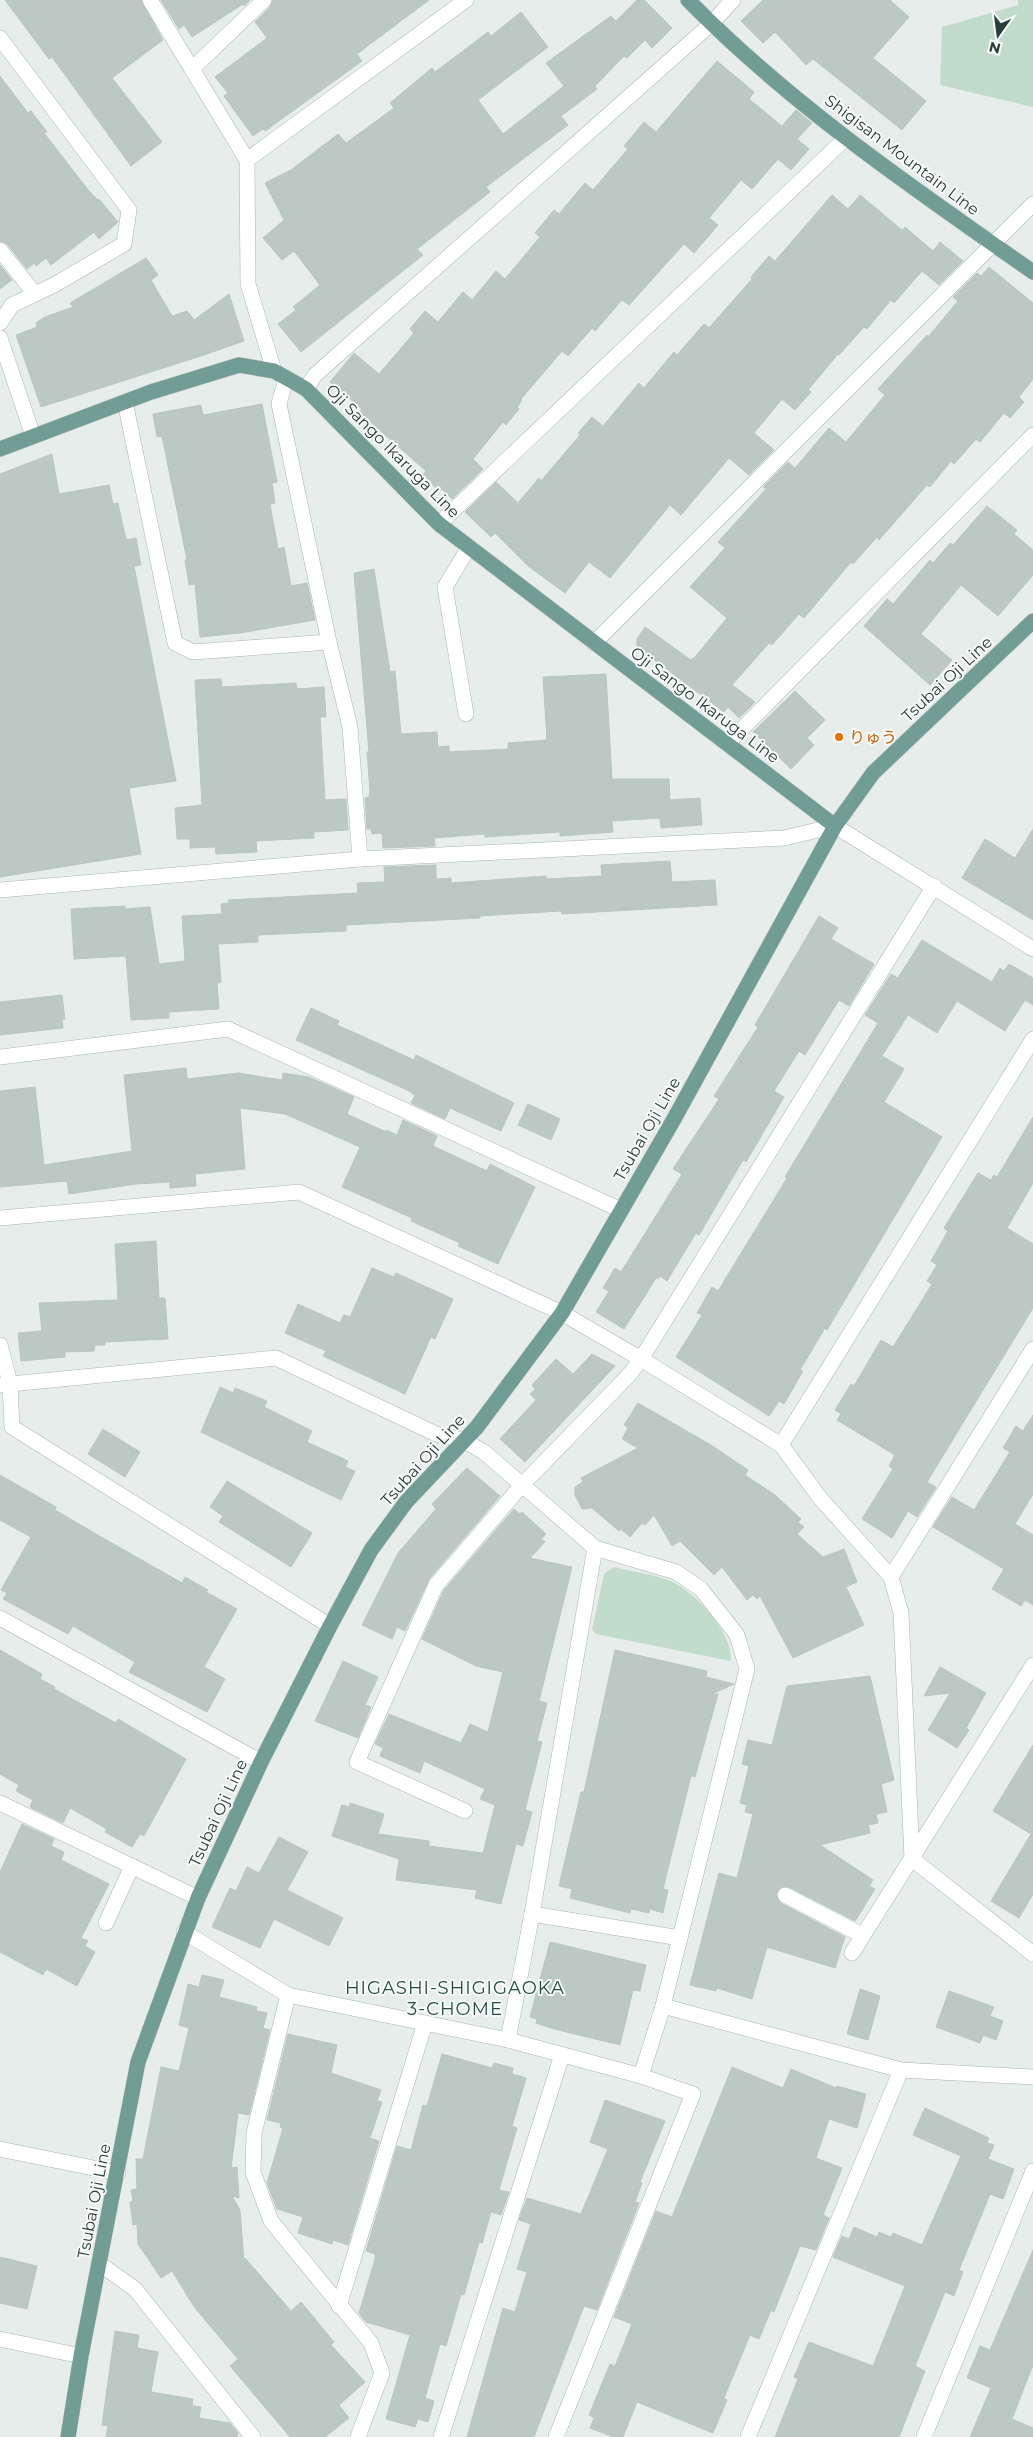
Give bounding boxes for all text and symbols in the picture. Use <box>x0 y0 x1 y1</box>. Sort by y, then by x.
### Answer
north arrow <box>973 10 1023 60</box>
text: N <box>987 38 1003 58</box>
street label: Shigisan Mountain Line <box>821 91 983 219</box>
street label: Oji Sango Ikaruga Line <box>322 380 464 522</box>
street label: Tsubai Oji Line <box>898 632 996 726</box>
street label: Oji Sango Ikaruga Line <box>627 643 783 767</box>
place label: りゅう <box>849 728 897 747</box>
marker: りゅう <box>833 731 845 743</box>
street label: Tsubai Oji Line <box>610 1074 684 1184</box>
street label: Tsubai Oji Line <box>377 1410 469 1510</box>
street label: Tsubai Oji Line <box>185 1756 251 1870</box>
district label: HIGASHI-SHIGIGAOKA 3-CHOME <box>345 1977 565 2020</box>
street label: Tsubai Oji Line <box>74 2142 114 2260</box>

